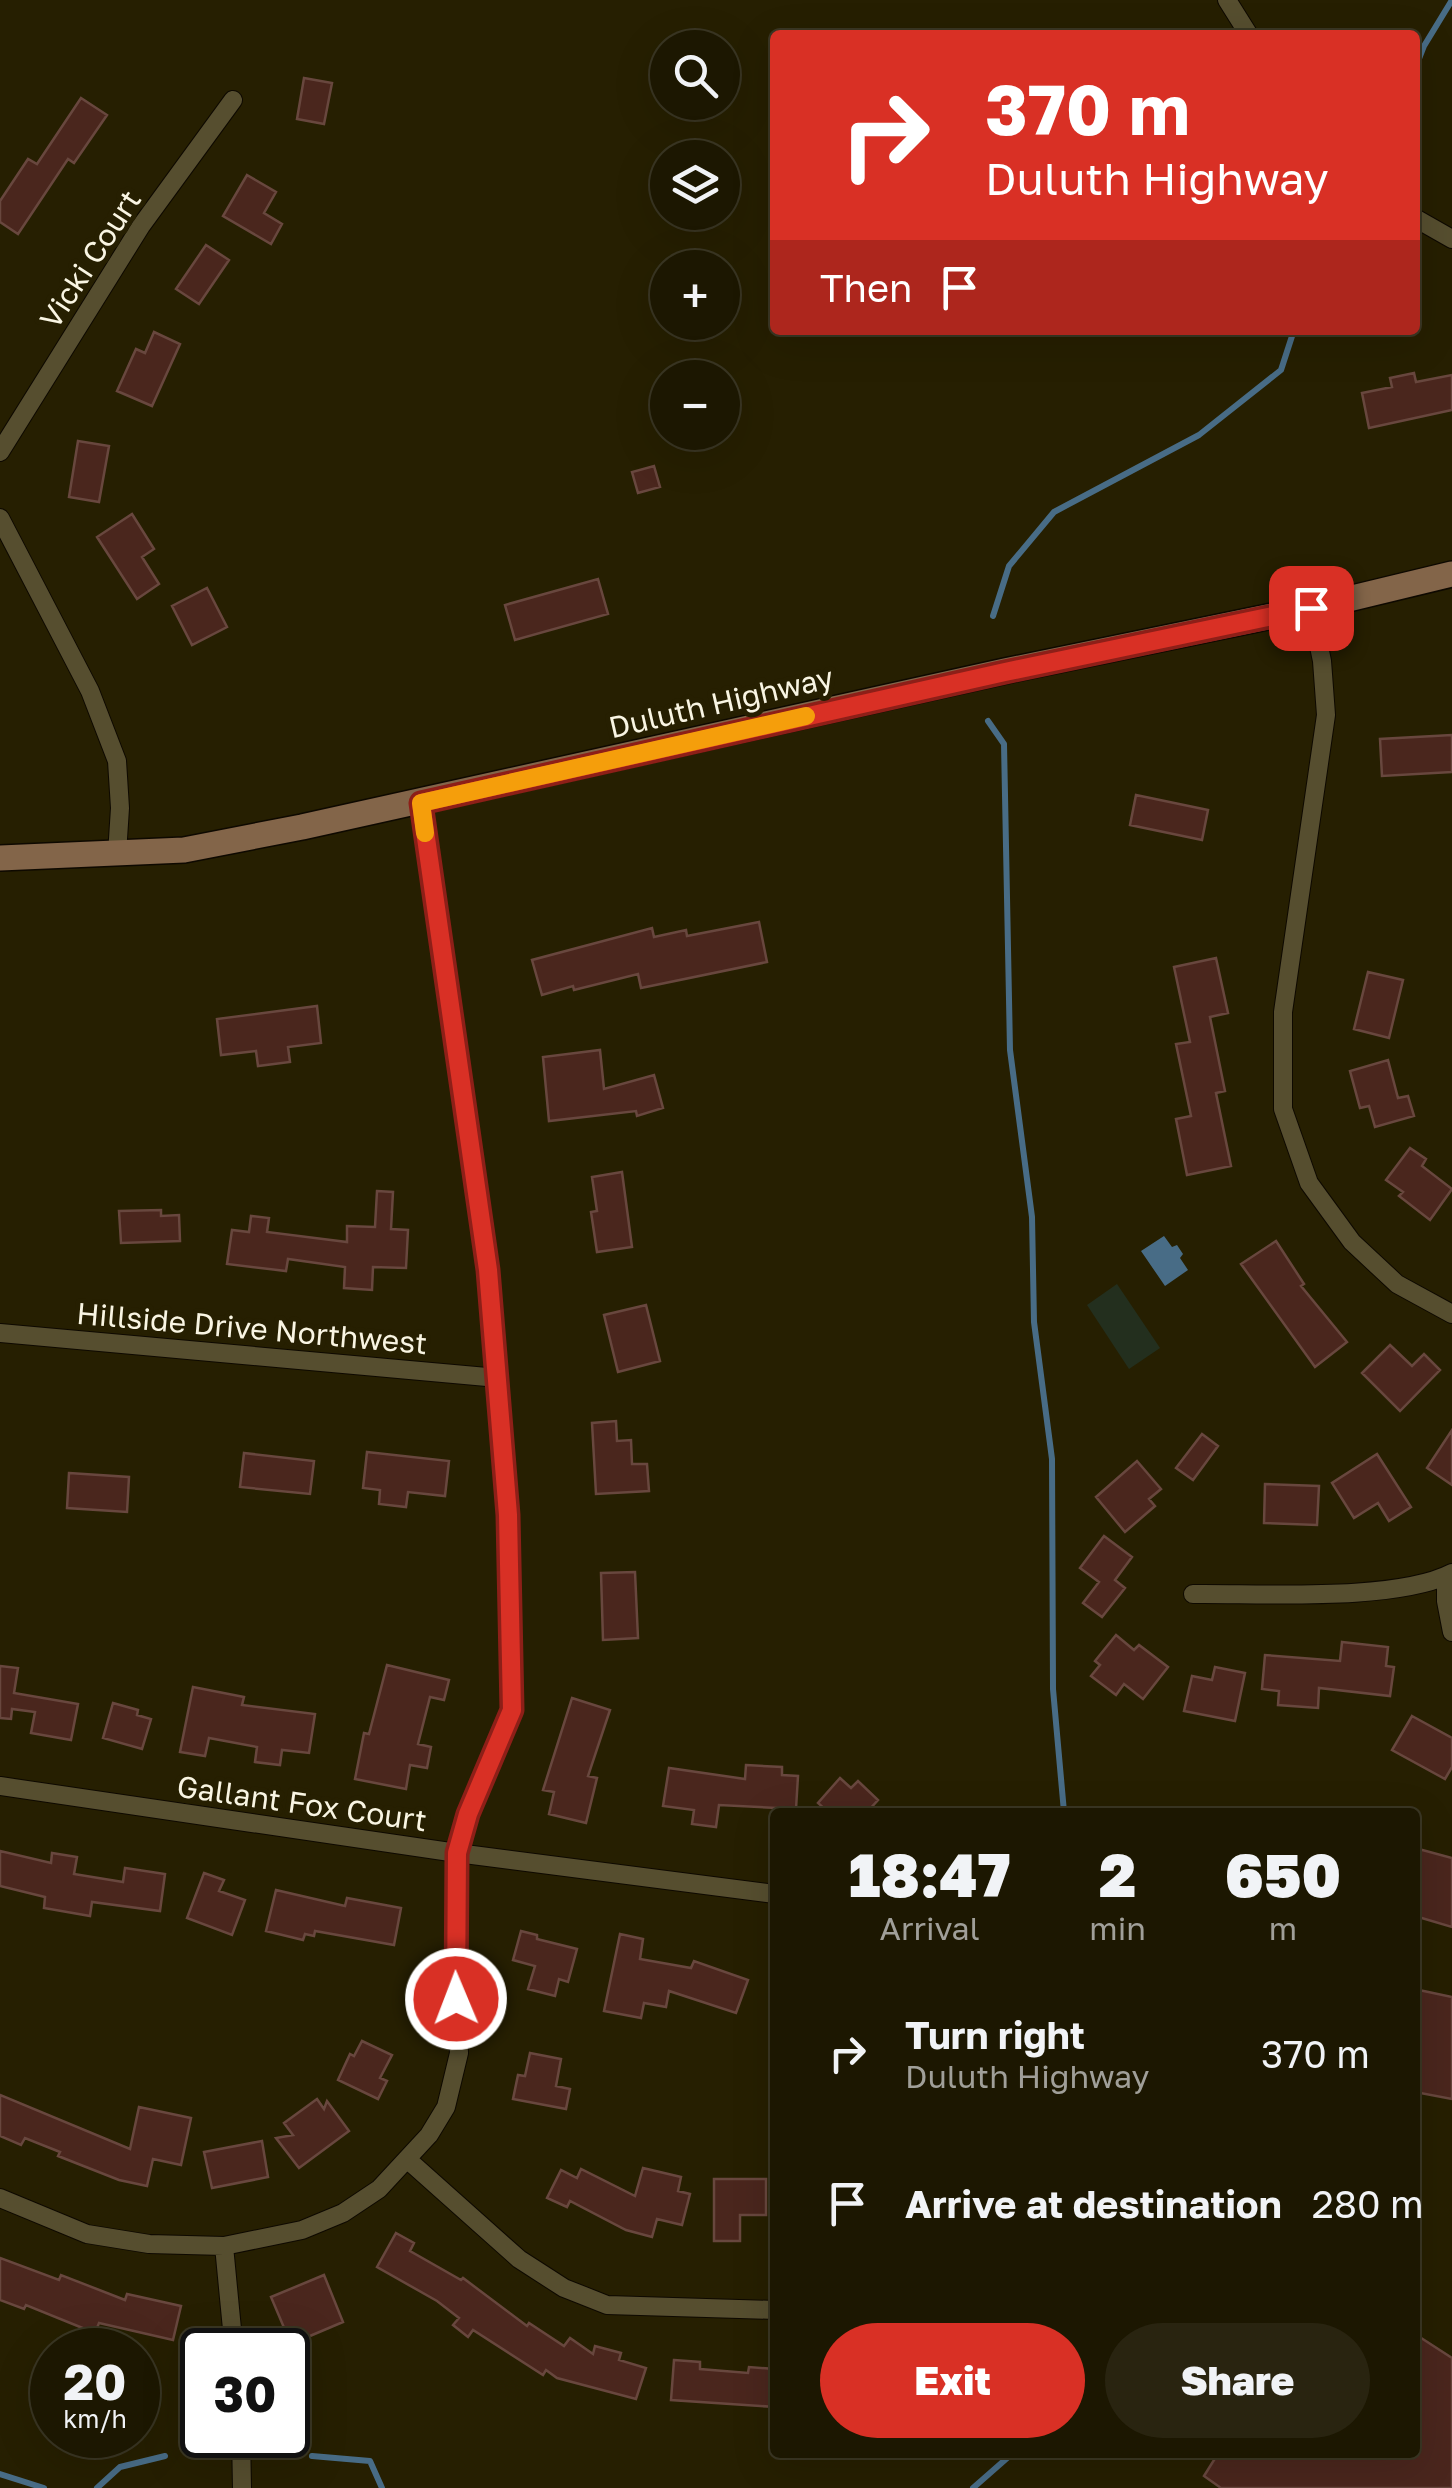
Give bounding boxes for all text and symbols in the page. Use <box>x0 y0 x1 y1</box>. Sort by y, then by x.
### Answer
map controls <box>650 30 740 450</box>
button: search <box>650 30 740 120</box>
text: 370 m <box>985 66 1190 150</box>
icon: right <box>820 70 950 200</box>
button: layers <box>650 140 740 230</box>
text: Duluth Highway <box>985 151 1329 205</box>
street label: Vicki Court <box>32 183 148 335</box>
button: + <box>650 250 740 340</box>
icon: arrive <box>932 260 987 315</box>
text: Then <box>820 265 912 310</box>
button: − <box>650 360 740 450</box>
pin <box>1269 566 1354 651</box>
icon: arrive <box>1284 581 1339 636</box>
street label: Duluth Highway <box>605 659 837 745</box>
street label: Hillside Drive Northwest <box>75 1295 429 1361</box>
street label: Gallant Fox Court <box>175 1768 429 1838</box>
text: 18:47 <box>849 1838 1011 1910</box>
text: 2 <box>1099 1838 1136 1910</box>
text: 650 <box>1225 1838 1341 1910</box>
text: Arrival <box>880 1909 980 1947</box>
text: min <box>1089 1909 1146 1947</box>
text: m <box>1269 1909 1297 1947</box>
position arrow <box>404 1947 508 2051</box>
text: Turn right <box>905 2012 1085 2057</box>
icon: right <box>820 2026 875 2081</box>
text: 370 m <box>1261 2031 1370 2076</box>
text: Duluth Highway <box>905 2057 1149 2095</box>
icon: arrive <box>820 2176 875 2231</box>
text: Arrive at destination <box>905 2181 1282 2226</box>
text: 280 m <box>1312 2181 1424 2226</box>
button: Exit <box>820 2323 1085 2438</box>
button: Share <box>1105 2323 1370 2438</box>
speed limit sign: 30 <box>180 2328 310 2458</box>
text: 20 <box>63 2351 126 2411</box>
text: km/h <box>63 2403 127 2434</box>

